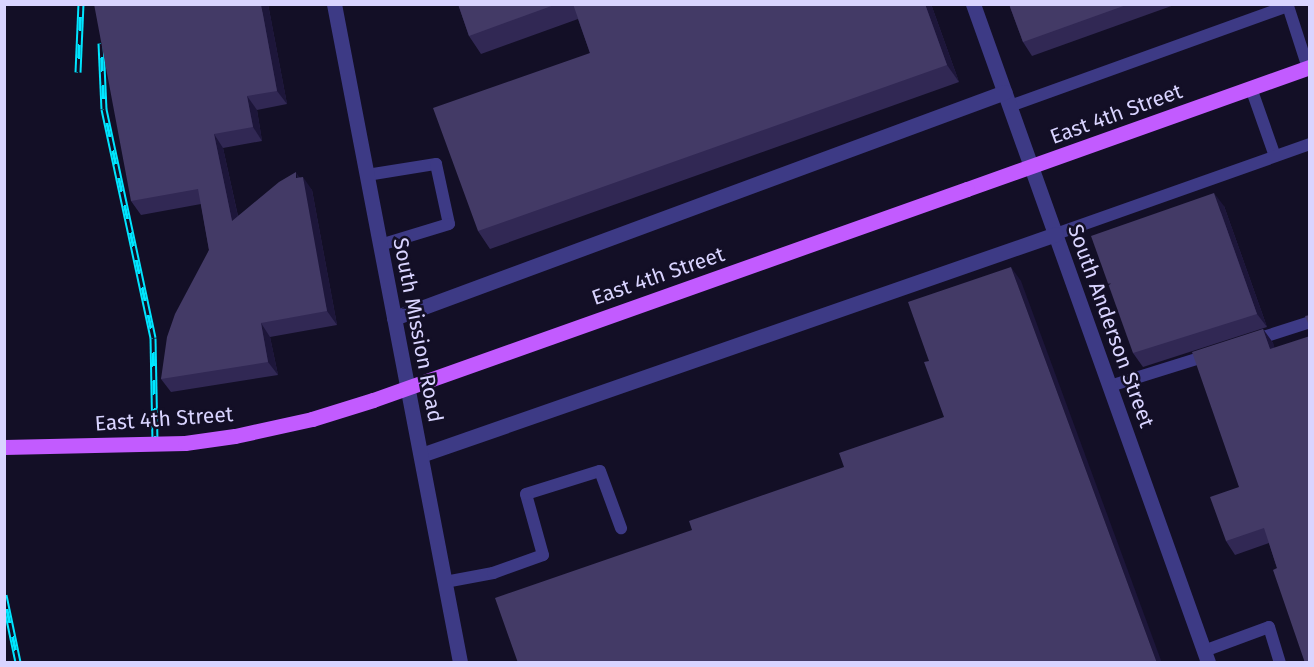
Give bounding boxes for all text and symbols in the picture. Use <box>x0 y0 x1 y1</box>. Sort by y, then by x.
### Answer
street label: East 4th Street <box>1047 78 1185 150</box>
street label: South Anderson Street <box>1062 221 1160 431</box>
street label: South Mission Road <box>388 236 448 424</box>
street label: East 4th Street <box>588 242 728 310</box>
street label: East 4th Street <box>94 402 234 436</box>

